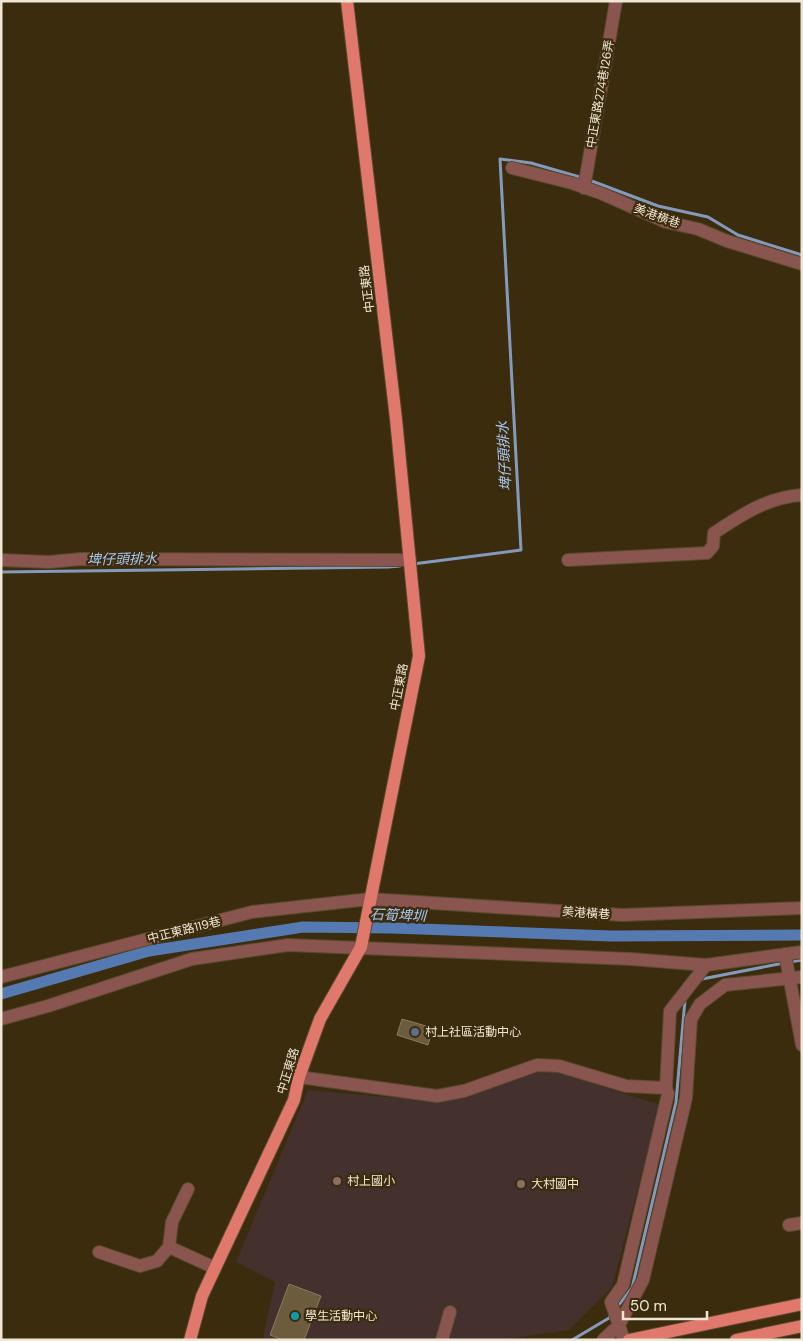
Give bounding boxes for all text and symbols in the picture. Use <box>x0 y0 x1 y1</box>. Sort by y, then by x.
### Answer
street label: 中正東路274巷126弄 <box>583 39 617 149</box>
street label: 美港橫巷 <box>632 200 682 232</box>
street label: 中正東路 <box>356 264 378 314</box>
water label: 埤仔頭排水 <box>493 420 515 491</box>
water label: 埤仔頭排水 <box>87 549 158 569</box>
street label: 中正東路 <box>387 662 411 712</box>
street label: 美港橫巷 <box>561 903 611 923</box>
water label: 石筍埤圳 <box>370 905 428 925</box>
street label: 中正東路119巷 <box>146 913 222 947</box>
place label: 村上社區活動中心 <box>425 1024 521 1040</box>
marker: 村上社區活動中心 <box>409 1026 421 1038</box>
street label: 中正東路 <box>273 1046 303 1096</box>
place label: 村上國小 <box>347 1173 395 1189</box>
marker: 村上國小 <box>331 1175 343 1187</box>
place label: 大村國中 <box>531 1176 579 1192</box>
marker: 大村國中 <box>515 1178 527 1190</box>
scale bar <box>623 1288 707 1320</box>
text: 50 m <box>630 1296 667 1316</box>
place label: 學生活動中心 <box>305 1308 377 1324</box>
marker: 學生活動中心 <box>289 1310 301 1322</box>

